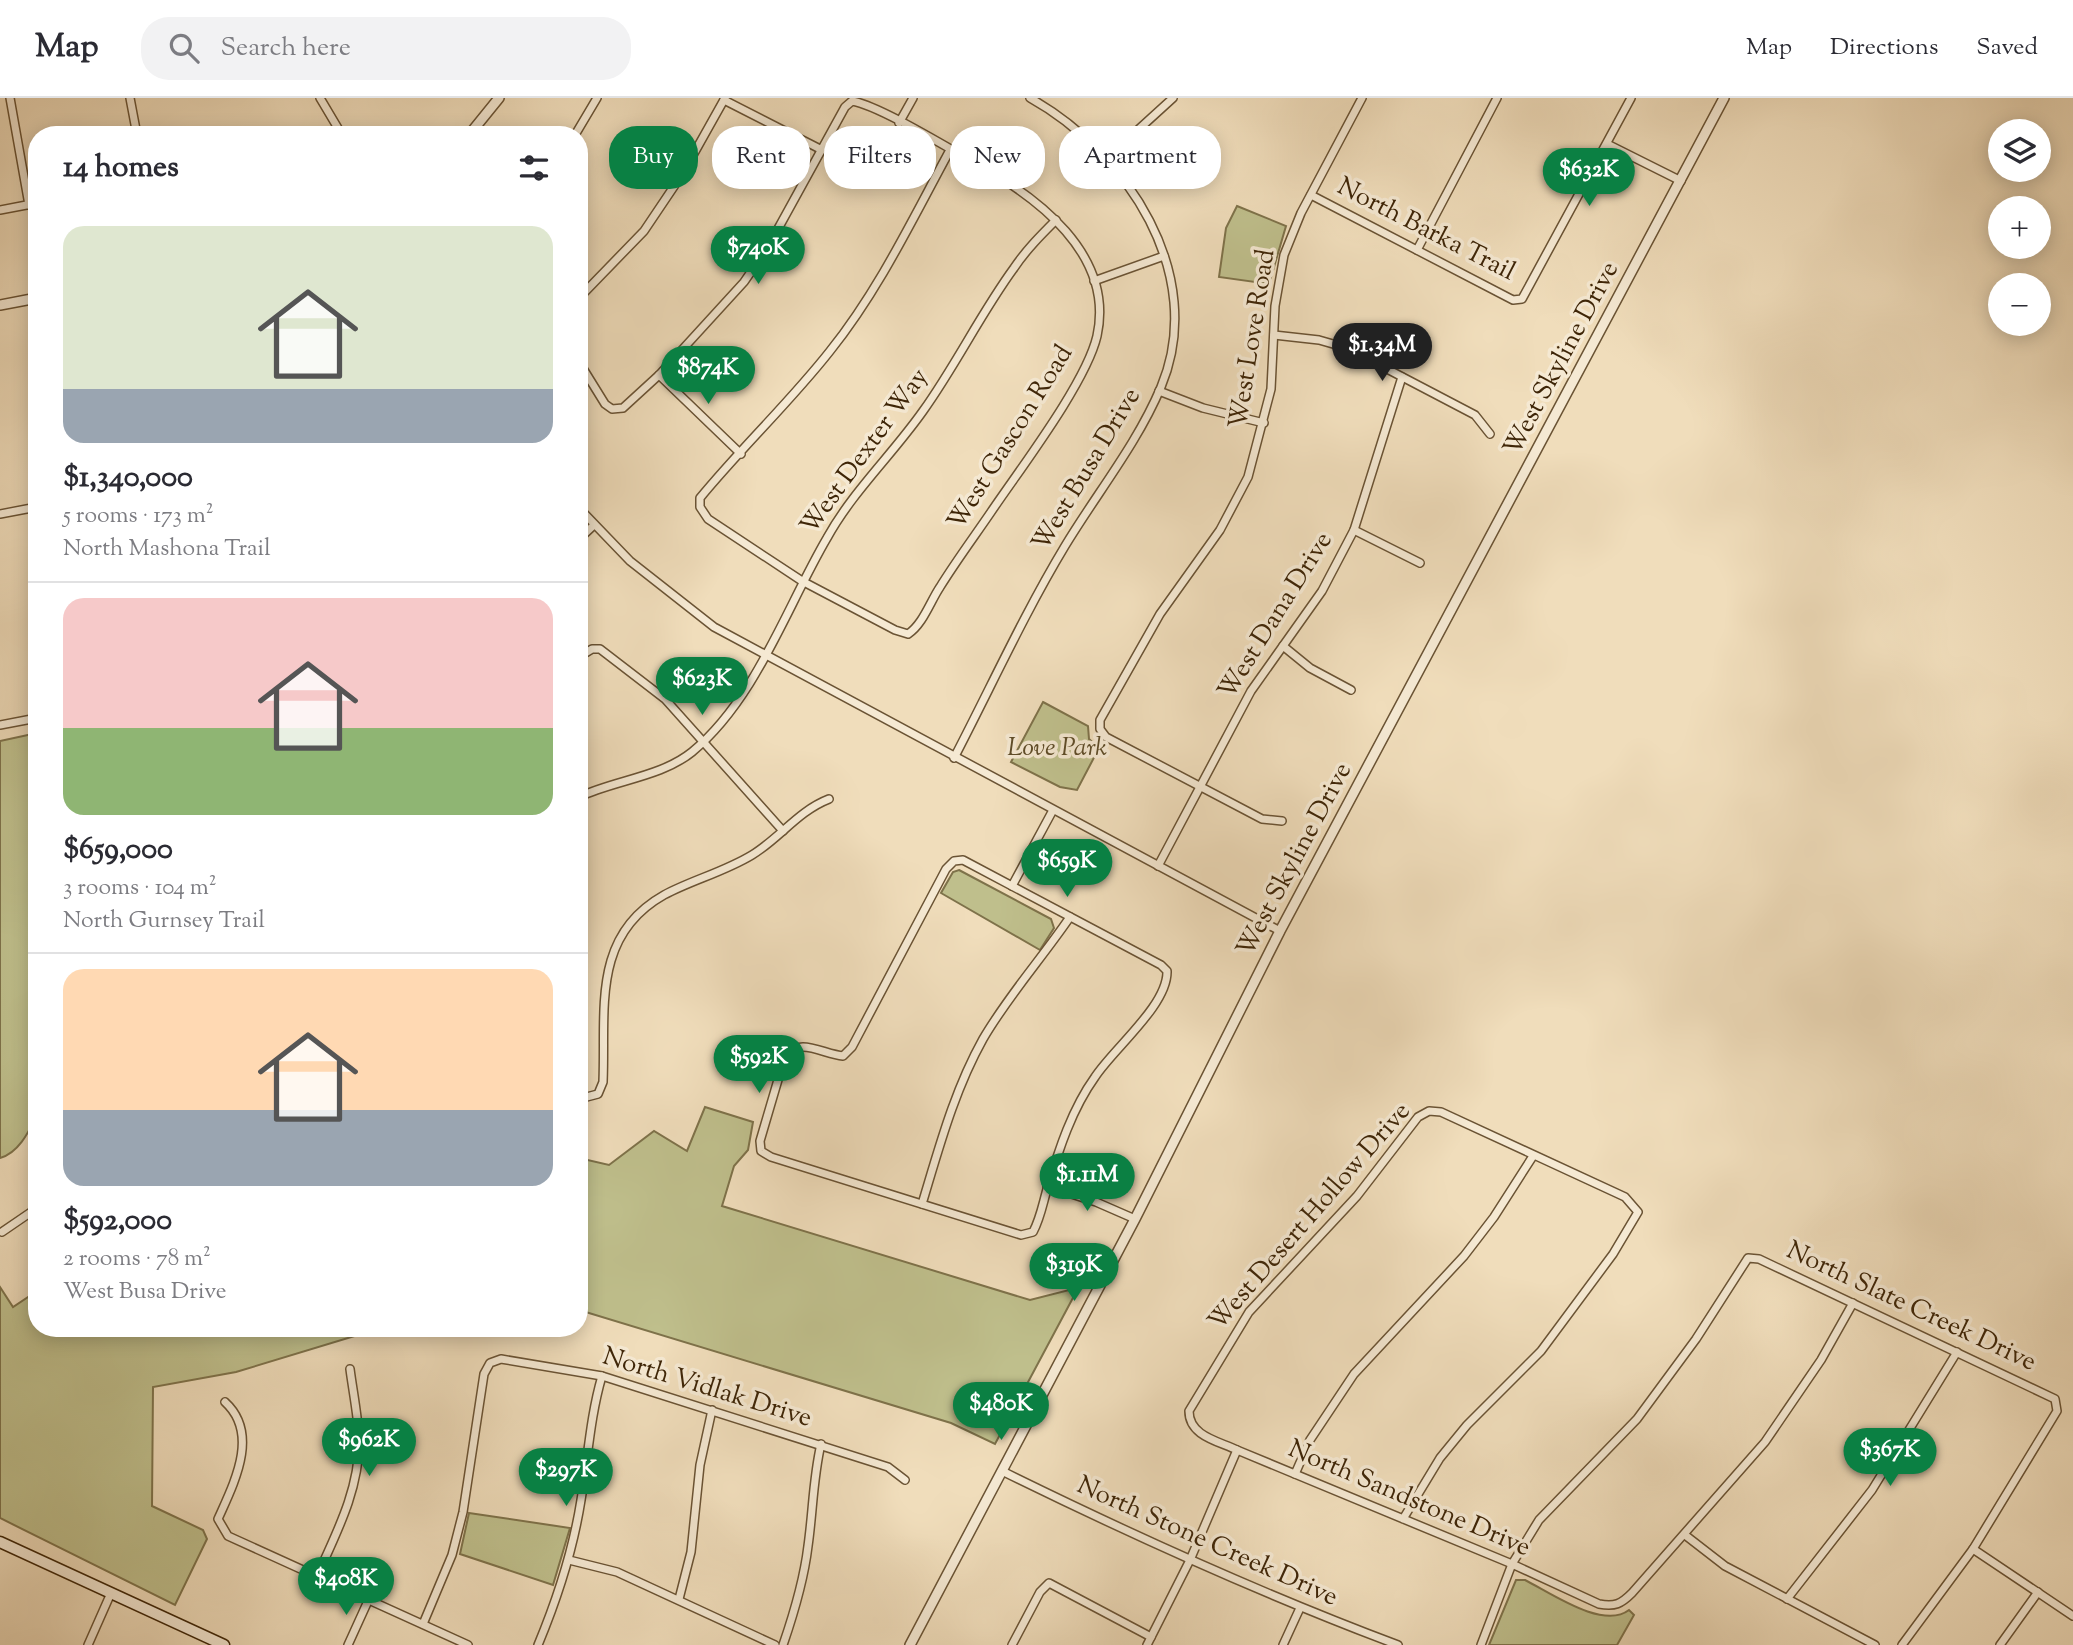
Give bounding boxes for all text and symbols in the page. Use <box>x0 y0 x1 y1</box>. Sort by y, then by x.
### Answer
search box <box>141 17 631 80</box>
text: Map <box>35 24 99 72</box>
icon: search <box>165 29 203 67</box>
text: Search here <box>221 30 351 67</box>
text: Map <box>1746 31 1792 65</box>
text: Directions <box>1830 31 1938 65</box>
text: Saved <box>1976 31 2038 65</box>
map controls <box>1988 119 2051 336</box>
button: layers <box>1988 119 2051 182</box>
chip: Buy <box>609 126 698 189</box>
chip: Rent <box>712 126 810 189</box>
chip: Filters <box>824 126 936 189</box>
chip: New <box>950 126 1045 189</box>
chip: Apartment <box>1059 126 1221 189</box>
text: 14 homes <box>63 147 179 190</box>
pin: $632K <box>1540 148 1638 208</box>
icon: filters <box>515 149 553 187</box>
text: $632K <box>1559 154 1619 187</box>
street label: North Barka Trail <box>1330 169 1522 291</box>
button: + <box>1988 196 2051 259</box>
pin: $740K <box>709 226 807 286</box>
text: $740K <box>727 232 789 265</box>
street label: West Love Road <box>1221 246 1285 431</box>
street label: West Skyline Drive <box>1495 255 1629 463</box>
icon: home <box>245 271 371 397</box>
button: − <box>1988 273 2051 336</box>
pin: $1.34M <box>1325 324 1439 383</box>
text: $1.34M <box>1348 329 1416 362</box>
street label: West Gascon Road <box>939 338 1083 538</box>
pin: $874K <box>659 346 757 406</box>
text: $874K <box>677 352 739 385</box>
street label: West Dexter Way <box>792 361 938 543</box>
street label: West Busa Drive <box>1024 381 1150 559</box>
text: $1,340,000 <box>63 457 193 500</box>
text: 5 rooms · 173 m² <box>63 500 214 533</box>
street label: West Dana Drive <box>1210 525 1342 707</box>
text: North Mashona Trail <box>63 533 271 566</box>
icon: home <box>245 643 371 769</box>
pin: $623K <box>653 658 751 717</box>
text: $623K <box>672 663 732 696</box>
park label: Love Park <box>1007 730 1107 767</box>
street label: West Skyline Drive <box>1228 756 1362 964</box>
text: $659,000 <box>63 829 173 872</box>
pin: $659K <box>1018 840 1116 899</box>
text: $659K <box>1037 845 1097 878</box>
text: 3 rooms · 104 m² <box>63 872 217 905</box>
text: North Gurnsey Trail <box>63 905 265 938</box>
icon: home <box>245 1014 371 1140</box>
pin: $592K <box>710 1035 808 1095</box>
text: $592K <box>730 1041 788 1074</box>
street label: West Desert Hollow Drive <box>1200 1095 1420 1339</box>
pin: $1.11M <box>1030 1154 1144 1213</box>
text: $1.11M <box>1056 1159 1118 1192</box>
text: $592,000 <box>63 1200 172 1243</box>
street label: North Slate Creek Drive <box>1780 1233 2042 1381</box>
text: 2 rooms · 78 m² <box>63 1243 211 1276</box>
pin: $319K <box>1025 1244 1123 1303</box>
text: $319K <box>1046 1249 1102 1282</box>
text: West Busa Drive <box>63 1276 226 1309</box>
street label: North Vidlak Drive <box>598 1339 816 1437</box>
pin: $480K <box>952 1382 1050 1442</box>
text: $480K <box>969 1388 1033 1421</box>
pin: $962K <box>320 1418 418 1478</box>
text: $962K <box>338 1424 400 1457</box>
pin: $367K <box>1841 1428 1939 1488</box>
street label: North Sandstone Drive <box>1282 1431 1536 1567</box>
text: $367K <box>1860 1434 1920 1467</box>
pin: $297K <box>517 1448 615 1508</box>
text: $297K <box>535 1454 597 1487</box>
street label: North Stone Creek Drive <box>1071 1468 1343 1616</box>
pin: $408K <box>297 1558 395 1617</box>
text: $408K <box>314 1563 378 1596</box>

